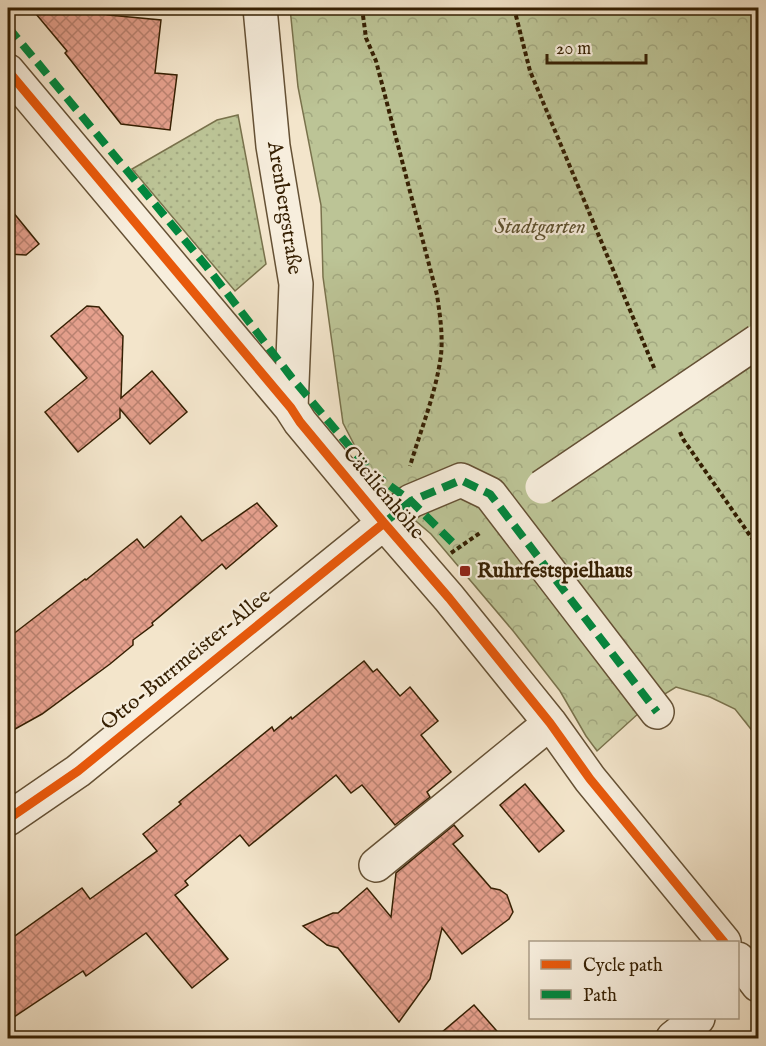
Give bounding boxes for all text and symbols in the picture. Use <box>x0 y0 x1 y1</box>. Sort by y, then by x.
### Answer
scale bar <box>547 27 646 65</box>
text: 20 m <box>556 38 591 61</box>
street label: Arenbergstraße <box>260 138 308 277</box>
park label: Stadtgarten <box>494 214 586 241</box>
street label: Cäcilienhöhe <box>336 441 430 546</box>
place label: Ruhrfestspielhaus <box>477 558 633 585</box>
marker: Ruhrfestspielhaus <box>458 564 472 578</box>
street label: Otto-Burrmeister-Allee <box>96 583 277 737</box>
legend <box>529 941 739 1019</box>
text: Cycle path <box>583 955 663 978</box>
text: Path <box>583 985 617 1008</box>

